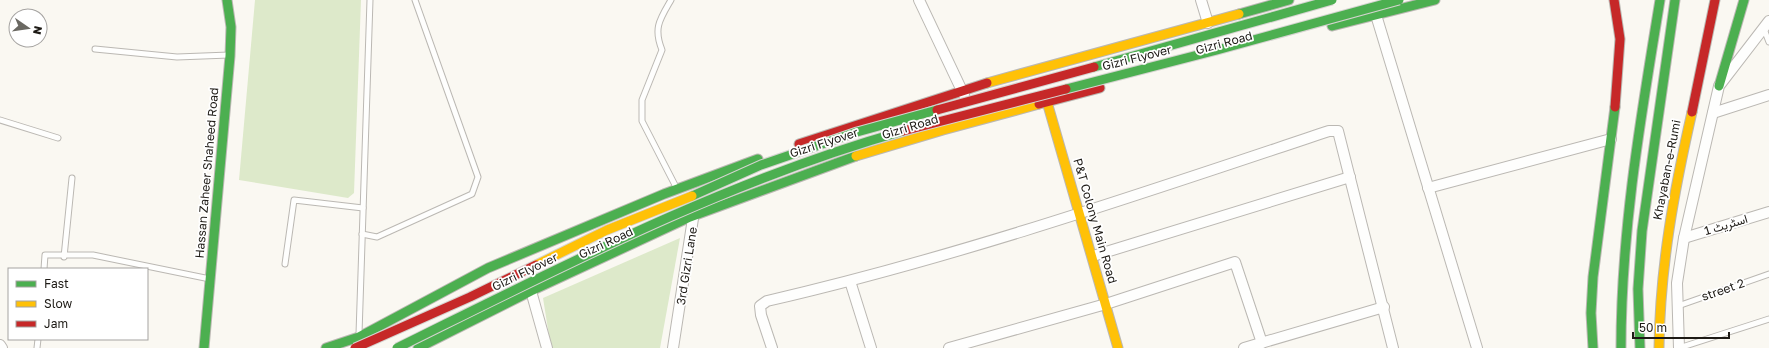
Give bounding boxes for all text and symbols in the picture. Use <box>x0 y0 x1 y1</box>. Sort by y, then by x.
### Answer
north arrow <box>8 8 48 48</box>
text: N <box>31 25 46 36</box>
street label: Gizri Road <box>1194 28 1254 57</box>
street label: Gizri Flyover <box>1101 42 1173 73</box>
street label: Hassan Zaheer Shaheed Road <box>192 87 221 259</box>
street label: Gizri Road <box>880 111 940 142</box>
street label: Khayaban-e-Rumi <box>1649 118 1684 221</box>
street label: Gizri Flyover <box>788 124 860 161</box>
street label: P&T Colony Main Road <box>1070 157 1121 285</box>
street label: اسٹریٹ 1 <box>1702 211 1750 239</box>
street label: Gizri Road <box>576 223 635 262</box>
street label: 3rd Gizri Lane <box>673 226 700 306</box>
street label: Gizri Flyover <box>490 249 560 294</box>
legend <box>8 268 148 340</box>
street label: street 2 <box>1699 275 1746 304</box>
text: Fast <box>44 276 69 291</box>
text: Slow <box>44 296 72 311</box>
scale bar <box>1633 314 1729 340</box>
text: Jam <box>44 316 68 331</box>
text: 50 m <box>1639 320 1667 335</box>

